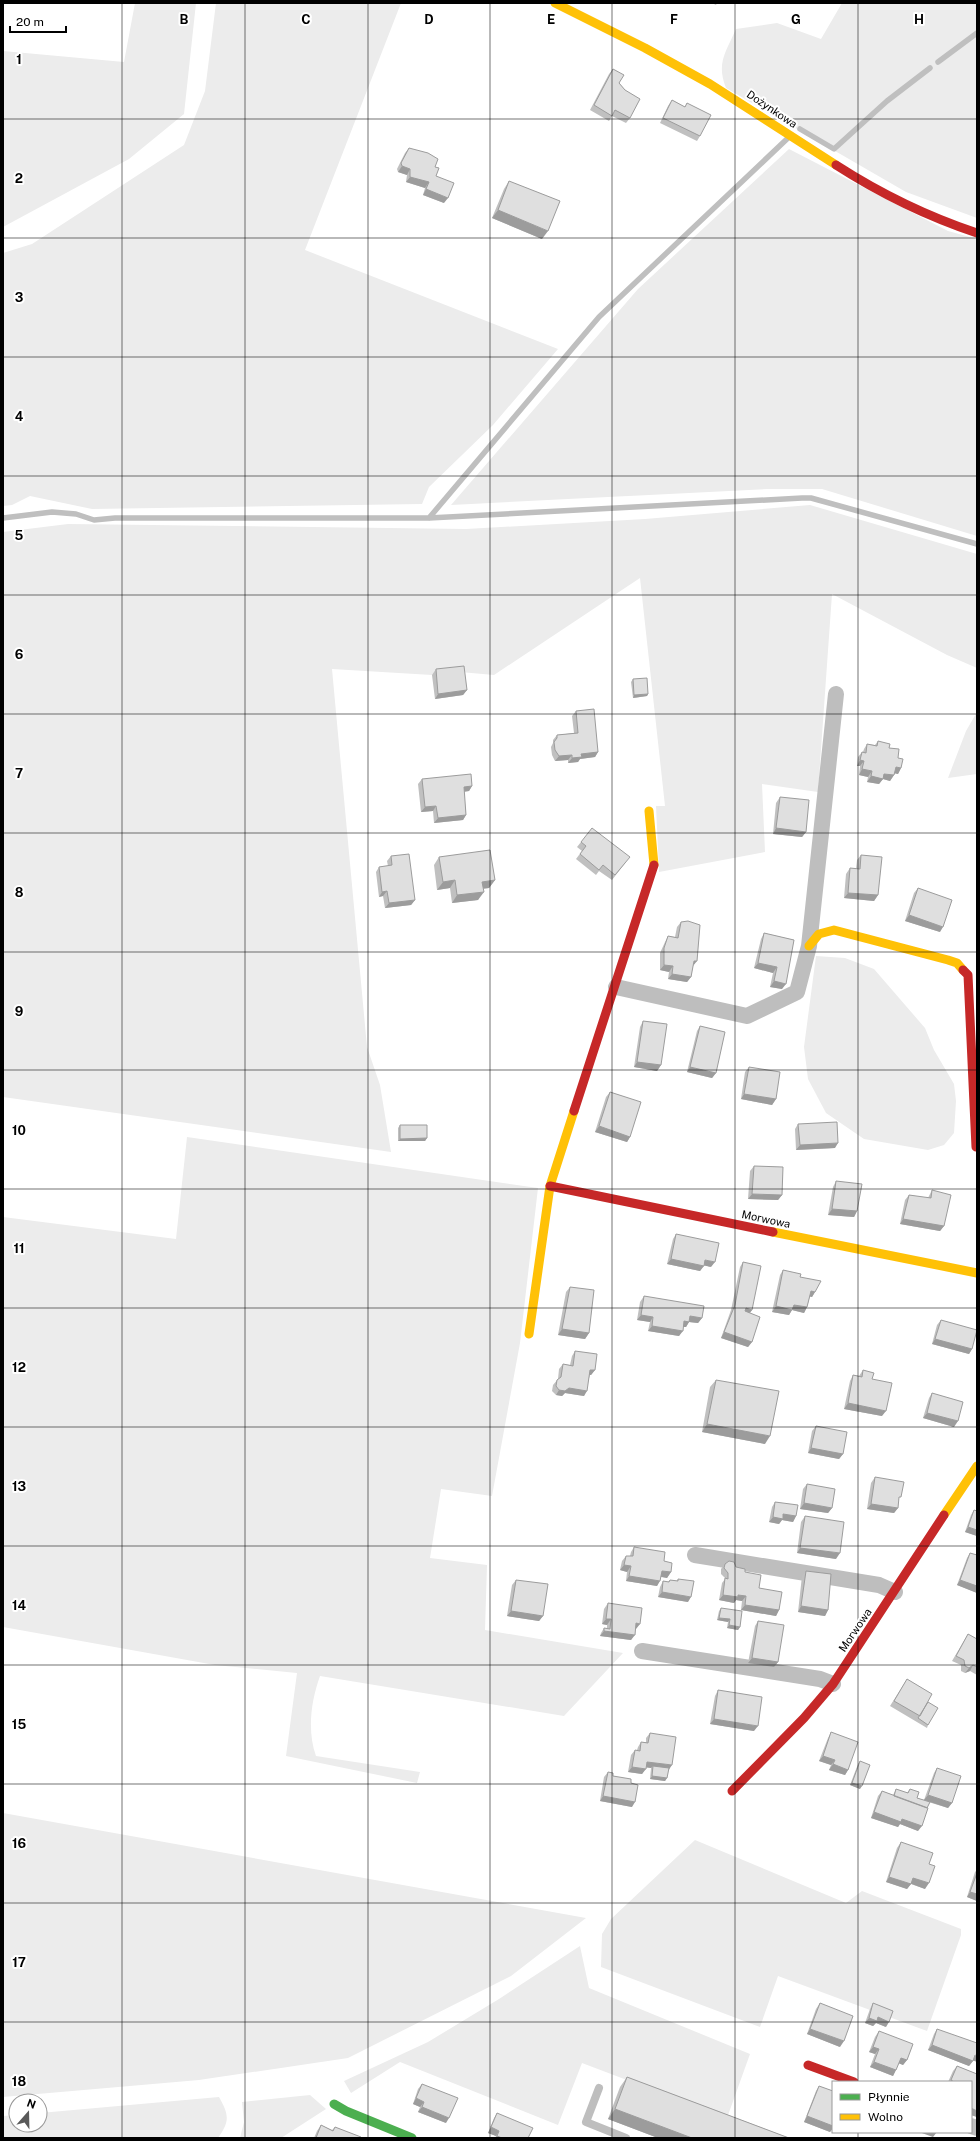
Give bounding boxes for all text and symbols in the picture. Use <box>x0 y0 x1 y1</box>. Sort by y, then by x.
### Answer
scale bar <box>10 8 66 34</box>
text: B <box>180 12 189 27</box>
text: C <box>301 12 311 27</box>
text: D <box>424 12 434 27</box>
text: E <box>547 12 555 27</box>
text: F <box>670 12 678 27</box>
text: G <box>791 12 801 27</box>
text: H <box>914 12 924 27</box>
text: 20 m <box>16 15 44 29</box>
text: 1 <box>16 52 22 67</box>
street label: Dożynkowa <box>745 88 799 130</box>
text: 2 <box>15 171 23 186</box>
text: 3 <box>15 290 24 305</box>
text: 4 <box>15 409 24 424</box>
text: 5 <box>15 528 24 543</box>
text: 6 <box>15 647 24 662</box>
text: 7 <box>15 766 23 781</box>
text: 8 <box>15 885 24 900</box>
text: 9 <box>15 1004 23 1019</box>
text: 10 <box>12 1123 26 1138</box>
street label: Morwowa <box>741 1208 791 1230</box>
text: 11 <box>13 1241 25 1256</box>
text: 12 <box>12 1360 26 1375</box>
text: 13 <box>12 1479 26 1494</box>
text: 14 <box>12 1598 27 1613</box>
street label: Morwowa <box>836 1606 874 1654</box>
text: 15 <box>12 1717 26 1732</box>
text: 16 <box>12 1836 26 1851</box>
text: 17 <box>12 1955 26 1970</box>
text: 18 <box>12 2074 26 2089</box>
legend <box>832 2081 972 2133</box>
text: Płynnie <box>868 2090 910 2104</box>
north arrow <box>8 2093 48 2133</box>
text: N <box>25 2096 38 2111</box>
text: Wolno <box>868 2110 903 2124</box>

